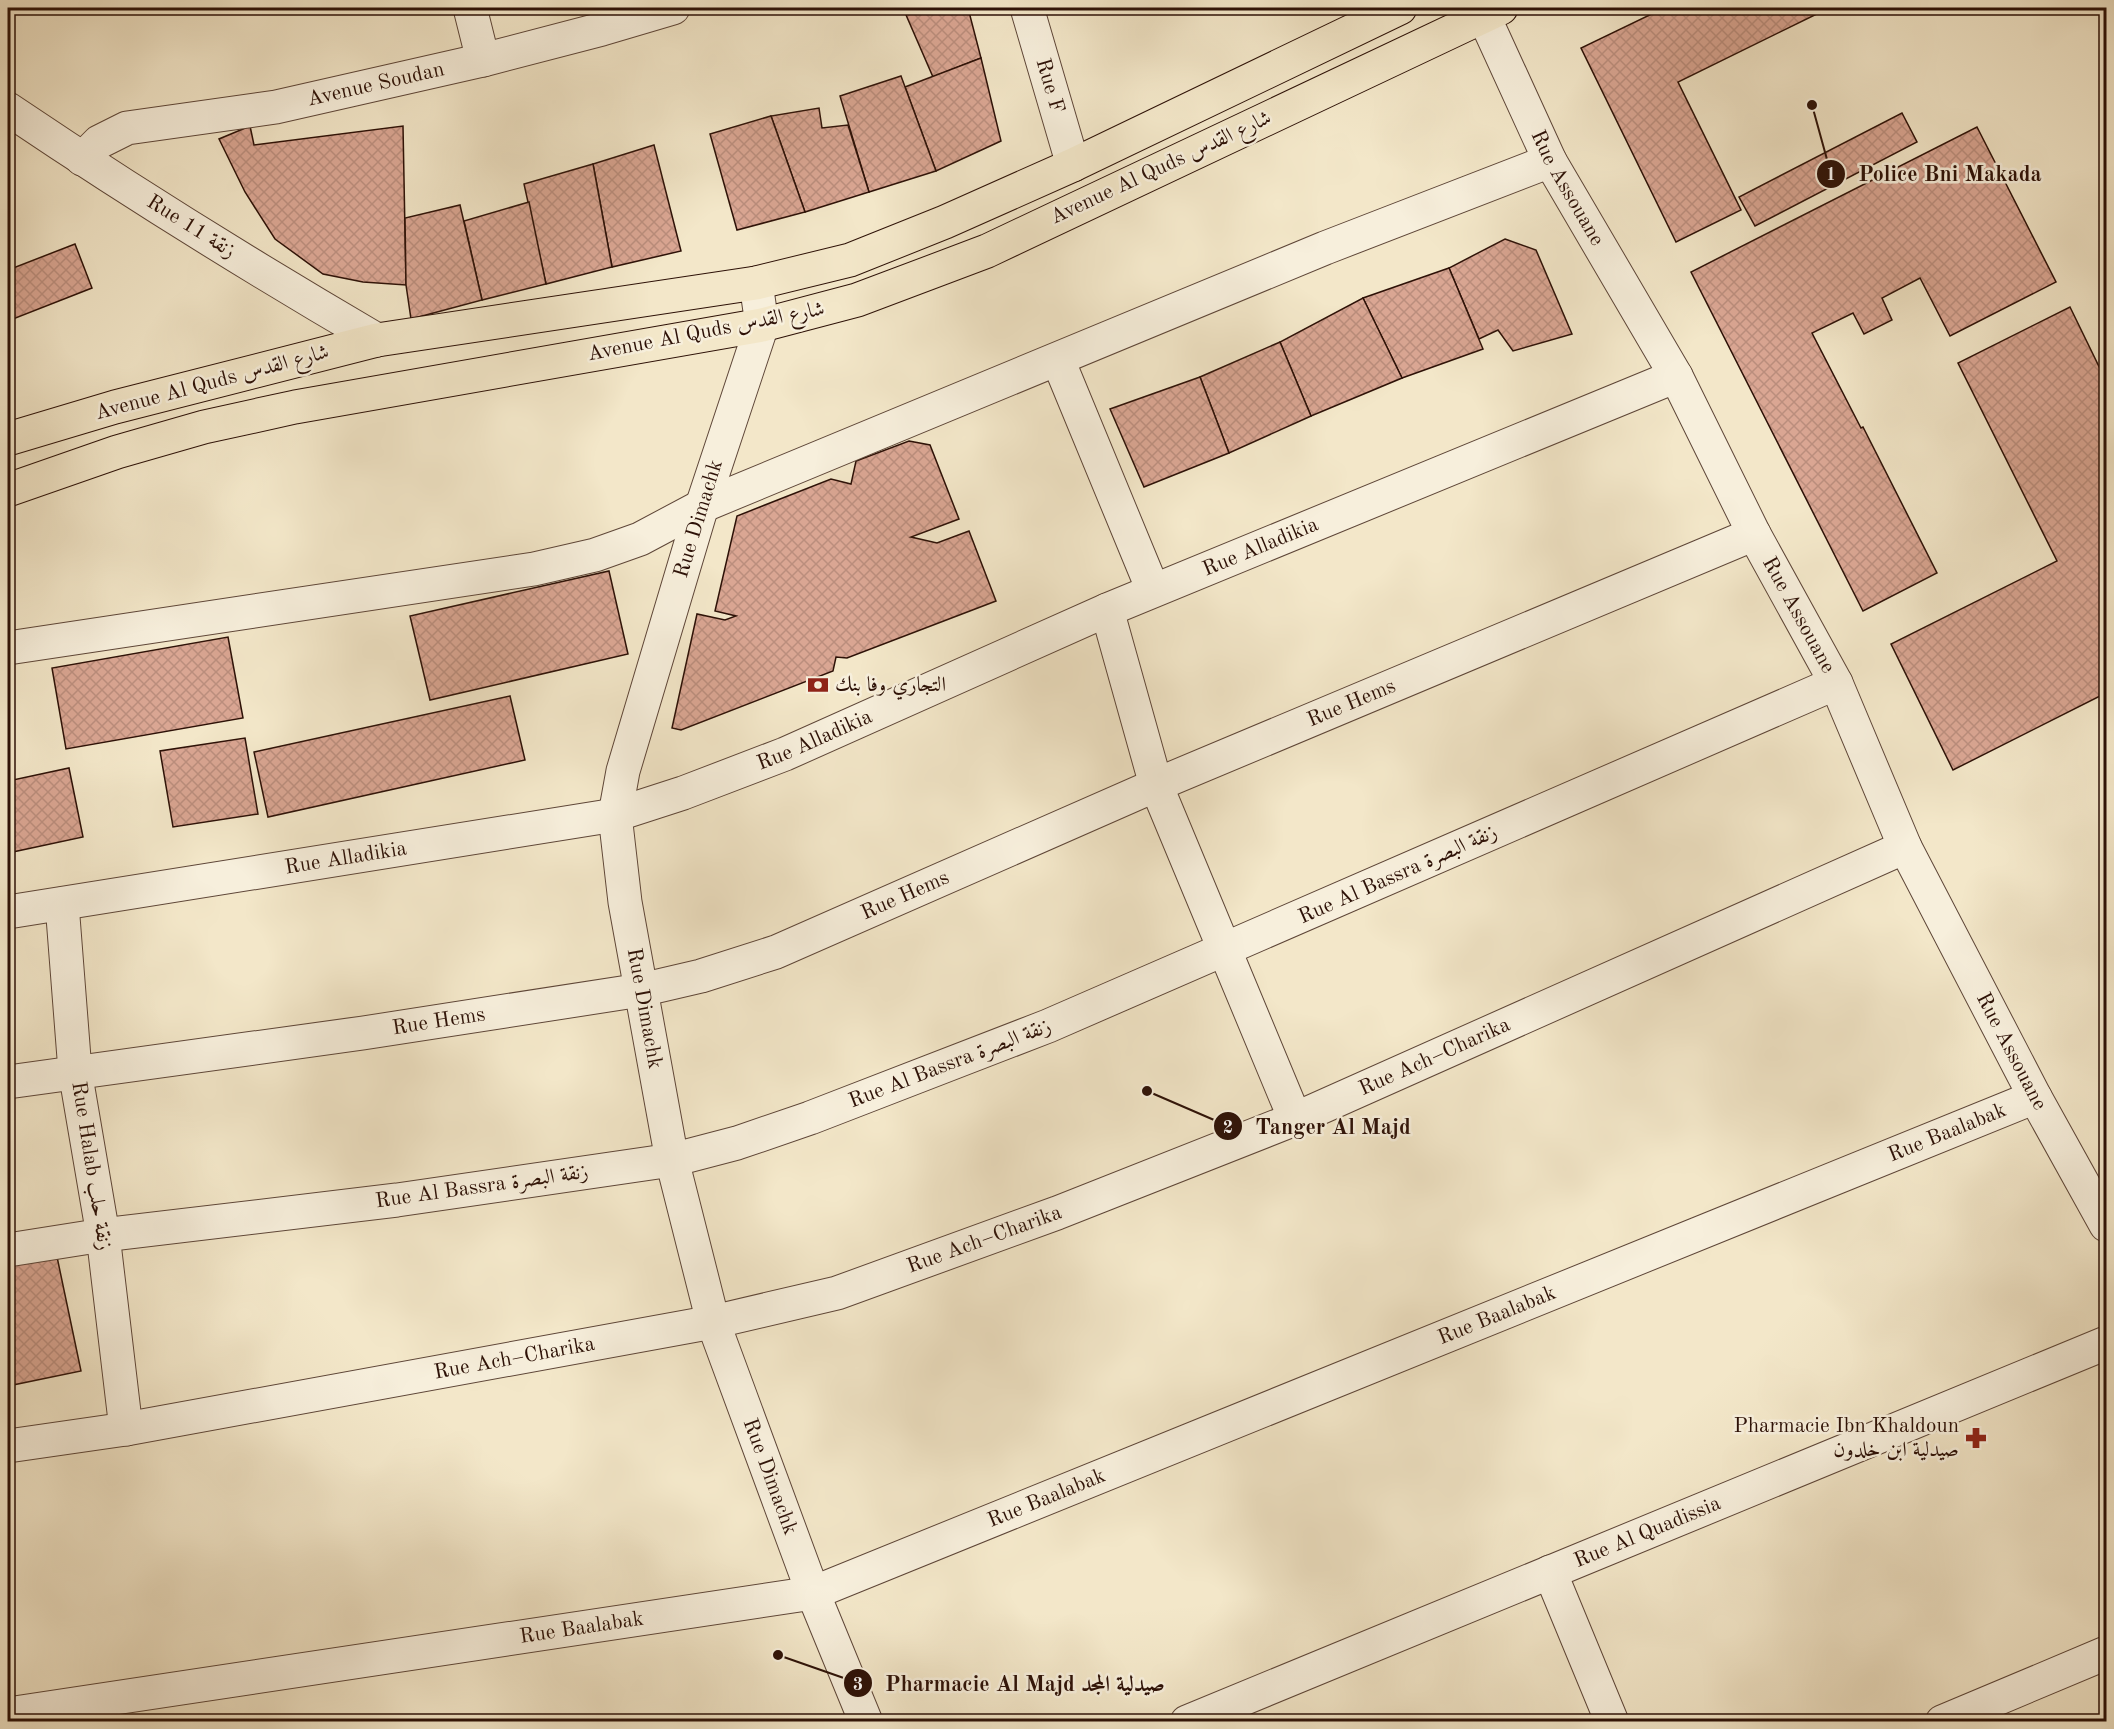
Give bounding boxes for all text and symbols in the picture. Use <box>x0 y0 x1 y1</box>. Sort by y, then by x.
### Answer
street label: Rue F <box>1032 56 1068 116</box>
street label: Avenue Soudan <box>305 59 446 110</box>
street label: Avenue Al Quds شارع القدس <box>1047 107 1277 234</box>
street label: Rue Assouane <box>1527 127 1608 249</box>
callout: Police Bni Makada <box>1816 154 2053 194</box>
text: Police Bni Makada <box>1858 164 2042 186</box>
text: 1 <box>1826 166 1836 184</box>
street label: Rue 11 زنقة <box>143 192 239 262</box>
street label: Avenue Al Quds شارع القدس <box>586 299 828 371</box>
street label: Avenue Al Quds شارع القدس <box>93 342 333 430</box>
street label: Rue Dimachk <box>671 457 727 581</box>
street label: Rue Alladikia <box>1199 514 1321 580</box>
street label: Rue Assouane <box>1758 553 1839 677</box>
bank icon: التجاري وفا بنك <box>806 673 830 697</box>
place label: التجاري وفا بنك <box>835 675 946 700</box>
street label: Rue Hems <box>1304 675 1399 731</box>
street label: Rue Alladikia <box>754 706 875 774</box>
street label: Rue Al Bassra زنقة البصرة <box>1296 822 1501 930</box>
street label: Rue Alladikia <box>283 838 408 878</box>
street label: Rue Hems <box>858 867 952 924</box>
street label: Rue Dimachk <box>623 946 666 1071</box>
street label: Rue Assouane <box>1972 989 2051 1114</box>
street label: Rue Hems <box>391 1004 487 1039</box>
street label: Rue Ach–Charika <box>1356 1014 1513 1100</box>
street label: Rue Al Bassra زنقة البصرة <box>846 1016 1055 1114</box>
street label: Rue Halab زنقة حلب <box>65 1080 115 1252</box>
street label: Rue Baalabak <box>1885 1099 2009 1166</box>
callout: Tanger Al Majd <box>1213 1106 1423 1146</box>
text: Tanger Al Majd <box>1255 1117 1411 1139</box>
text: 2 <box>1223 1119 1233 1137</box>
street label: Rue Al Bassra زنقة البصرة <box>374 1162 590 1214</box>
street label: Rue Ach–Charika <box>904 1202 1064 1277</box>
street label: Rue Baalabak <box>1435 1282 1559 1349</box>
street label: Rue Ach–Charika <box>432 1333 596 1383</box>
street label: Rue Dimachk <box>739 1415 801 1538</box>
place label: Pharmacie Ibn Khaldoun صيدلية ابن خلدون <box>1733 1416 1959 1461</box>
pharmacy icon: Pharmacie Ibn Khaldoun صيدلية ابن خلدون <box>1964 1426 1988 1450</box>
street label: Rue Baalabak <box>985 1465 1108 1532</box>
street label: Rue Al Quadissia <box>1571 1493 1724 1572</box>
street label: Rue Baalabak <box>518 1608 645 1647</box>
callout: Pharmacie Al Majd صيدلية المجد <box>843 1663 1177 1703</box>
text: Pharmacie Al Majd صيدلية المجد <box>885 1674 1165 1696</box>
text: 3 <box>853 1676 863 1694</box>

